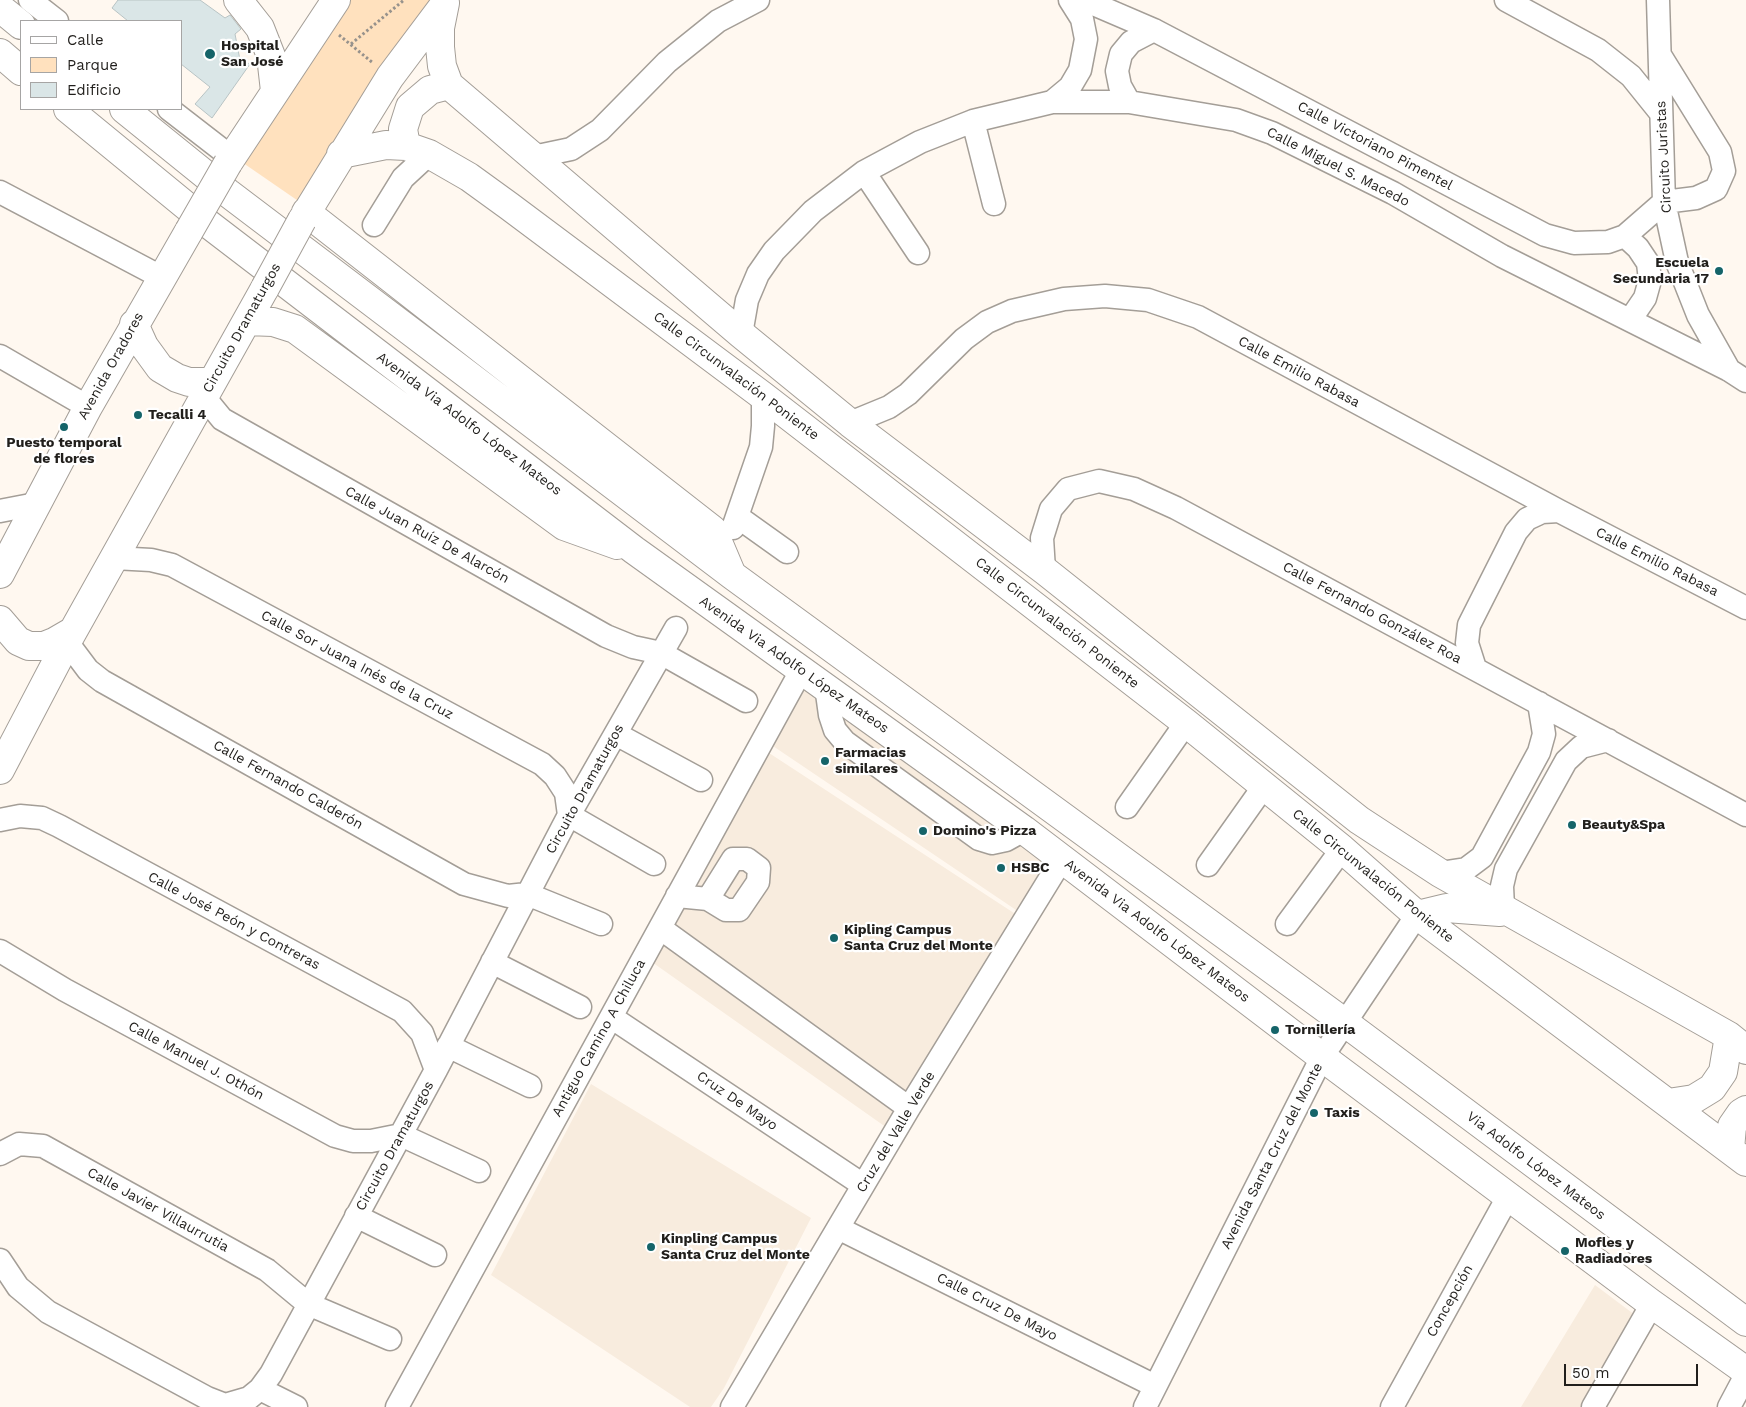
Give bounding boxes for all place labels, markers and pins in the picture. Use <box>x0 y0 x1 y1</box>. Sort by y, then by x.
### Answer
place label: Hospital San José <box>221 38 283 70</box>
marker: Hospital San José <box>203 47 217 61</box>
place label: Escuela Secundaria 17 <box>1613 255 1709 288</box>
marker: Escuela Secundaria 17 <box>1713 265 1725 277</box>
place label: Tecalli 4 <box>148 407 206 423</box>
marker: Tecalli 4 <box>132 409 144 421</box>
marker: Puesto temporal de flores <box>58 421 70 433</box>
place label: Puesto temporal de flores <box>6 435 122 468</box>
place label: Farmacias similares <box>835 745 906 778</box>
marker: Farmacias similares <box>819 755 831 767</box>
place label: Beauty&Spa <box>1582 817 1665 833</box>
marker: Beauty&Spa <box>1566 819 1578 831</box>
place label: Domino's Pizza <box>933 823 1036 839</box>
marker: Domino's Pizza <box>917 825 929 837</box>
place label: HSBC <box>1011 860 1050 876</box>
marker: HSBC <box>995 862 1007 874</box>
place label: Kipling Campus Santa Cruz del Monte <box>844 922 993 954</box>
marker: Kipling Campus Santa Cruz del Monte <box>828 932 840 944</box>
place label: Tornillería <box>1285 1022 1355 1038</box>
marker: Tornillería <box>1269 1024 1281 1036</box>
place label: Taxis <box>1324 1105 1360 1121</box>
marker: Taxis <box>1308 1107 1320 1119</box>
place label: Kinpling Campus Santa Cruz del Monte <box>661 1231 810 1264</box>
place label: Mofles y Radiadores <box>1575 1235 1652 1268</box>
marker: Kinpling Campus Santa Cruz del Monte <box>645 1241 657 1253</box>
marker: Mofles y Radiadores <box>1559 1245 1571 1257</box>

